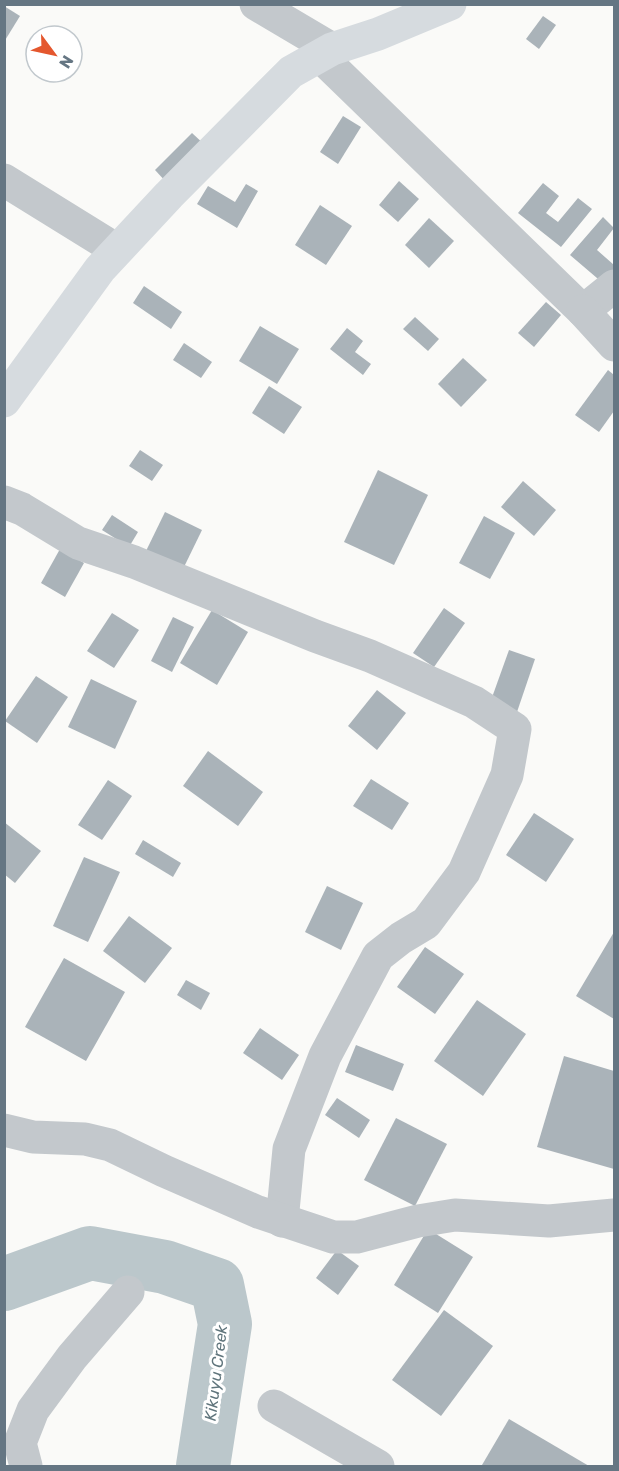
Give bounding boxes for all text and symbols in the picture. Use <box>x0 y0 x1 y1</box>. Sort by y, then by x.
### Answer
north arrow <box>24 24 84 84</box>
text: N <box>55 52 77 72</box>
water label: Kikuyu Creek <box>201 1323 231 1422</box>

